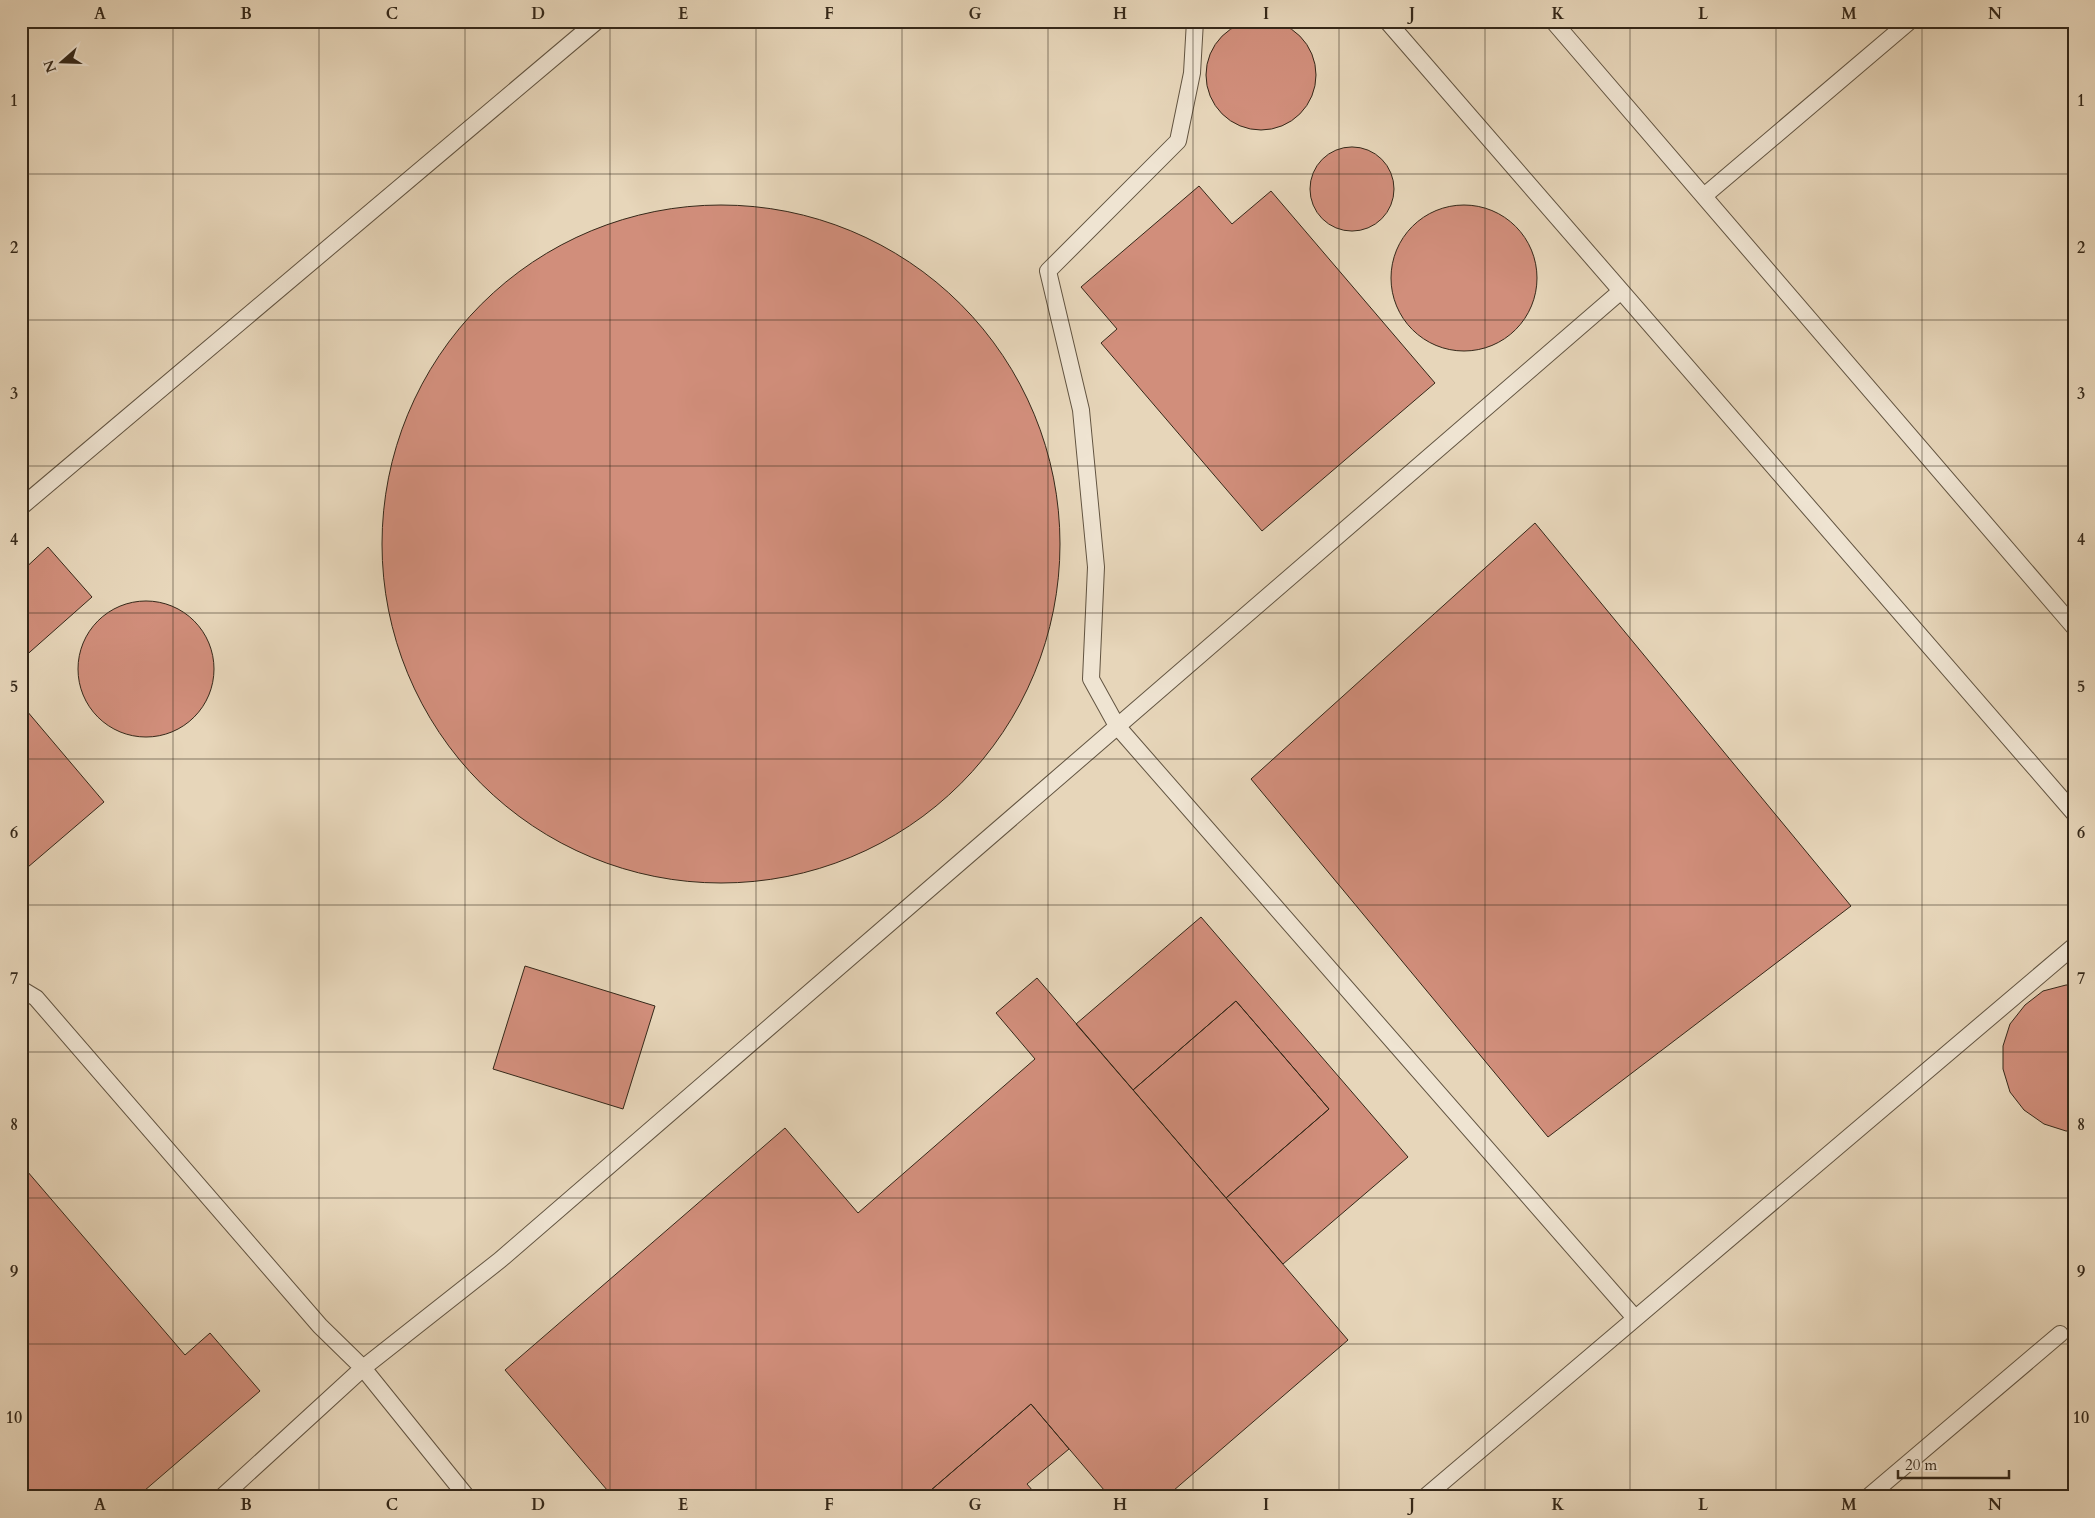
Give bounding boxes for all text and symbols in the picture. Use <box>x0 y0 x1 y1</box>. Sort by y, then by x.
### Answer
text: A <box>94 3 106 25</box>
text: B <box>240 3 252 25</box>
text: C <box>386 3 398 25</box>
text: D <box>531 3 545 25</box>
text: E <box>678 3 688 25</box>
text: F <box>824 3 834 25</box>
text: G <box>968 3 982 25</box>
text: H <box>1113 3 1127 25</box>
text: I <box>1263 3 1269 25</box>
text: J <box>1407 3 1415 25</box>
text: K <box>1552 3 1565 25</box>
text: L <box>1698 3 1709 25</box>
text: M <box>1841 3 1857 25</box>
text: N <box>1988 3 2002 25</box>
north arrow <box>38 38 88 88</box>
text: N <box>39 57 61 75</box>
text: 1 <box>10 90 18 112</box>
text: 1 <box>2077 90 2085 112</box>
text: 2 <box>10 237 18 259</box>
text: 2 <box>2077 237 2085 259</box>
text: 3 <box>10 383 18 405</box>
text: 3 <box>2077 383 2085 405</box>
text: 4 <box>10 529 18 551</box>
text: 4 <box>2077 529 2085 551</box>
text: 5 <box>10 676 18 698</box>
text: 5 <box>2077 676 2085 698</box>
text: 6 <box>10 822 18 844</box>
text: 6 <box>2077 822 2085 844</box>
text: 7 <box>10 968 18 990</box>
text: 7 <box>2077 968 2085 990</box>
text: 8 <box>10 1114 18 1136</box>
text: 8 <box>2077 1114 2085 1136</box>
text: 9 <box>10 1261 18 1283</box>
text: 9 <box>2077 1261 2085 1283</box>
text: 10 <box>6 1407 22 1429</box>
text: 10 <box>2073 1407 2089 1429</box>
scale bar <box>1898 1448 2009 1480</box>
text: 20 m <box>1905 1455 1937 1475</box>
text: A <box>94 1494 106 1516</box>
text: B <box>240 1494 252 1516</box>
text: C <box>386 1494 398 1516</box>
text: D <box>531 1494 545 1516</box>
text: E <box>678 1494 688 1516</box>
text: F <box>824 1494 834 1516</box>
text: G <box>968 1494 982 1516</box>
text: H <box>1113 1494 1127 1516</box>
text: I <box>1263 1494 1269 1516</box>
text: J <box>1407 1494 1415 1516</box>
text: K <box>1552 1494 1565 1516</box>
text: L <box>1698 1494 1709 1516</box>
text: M <box>1841 1494 1857 1516</box>
text: N <box>1988 1494 2002 1516</box>

